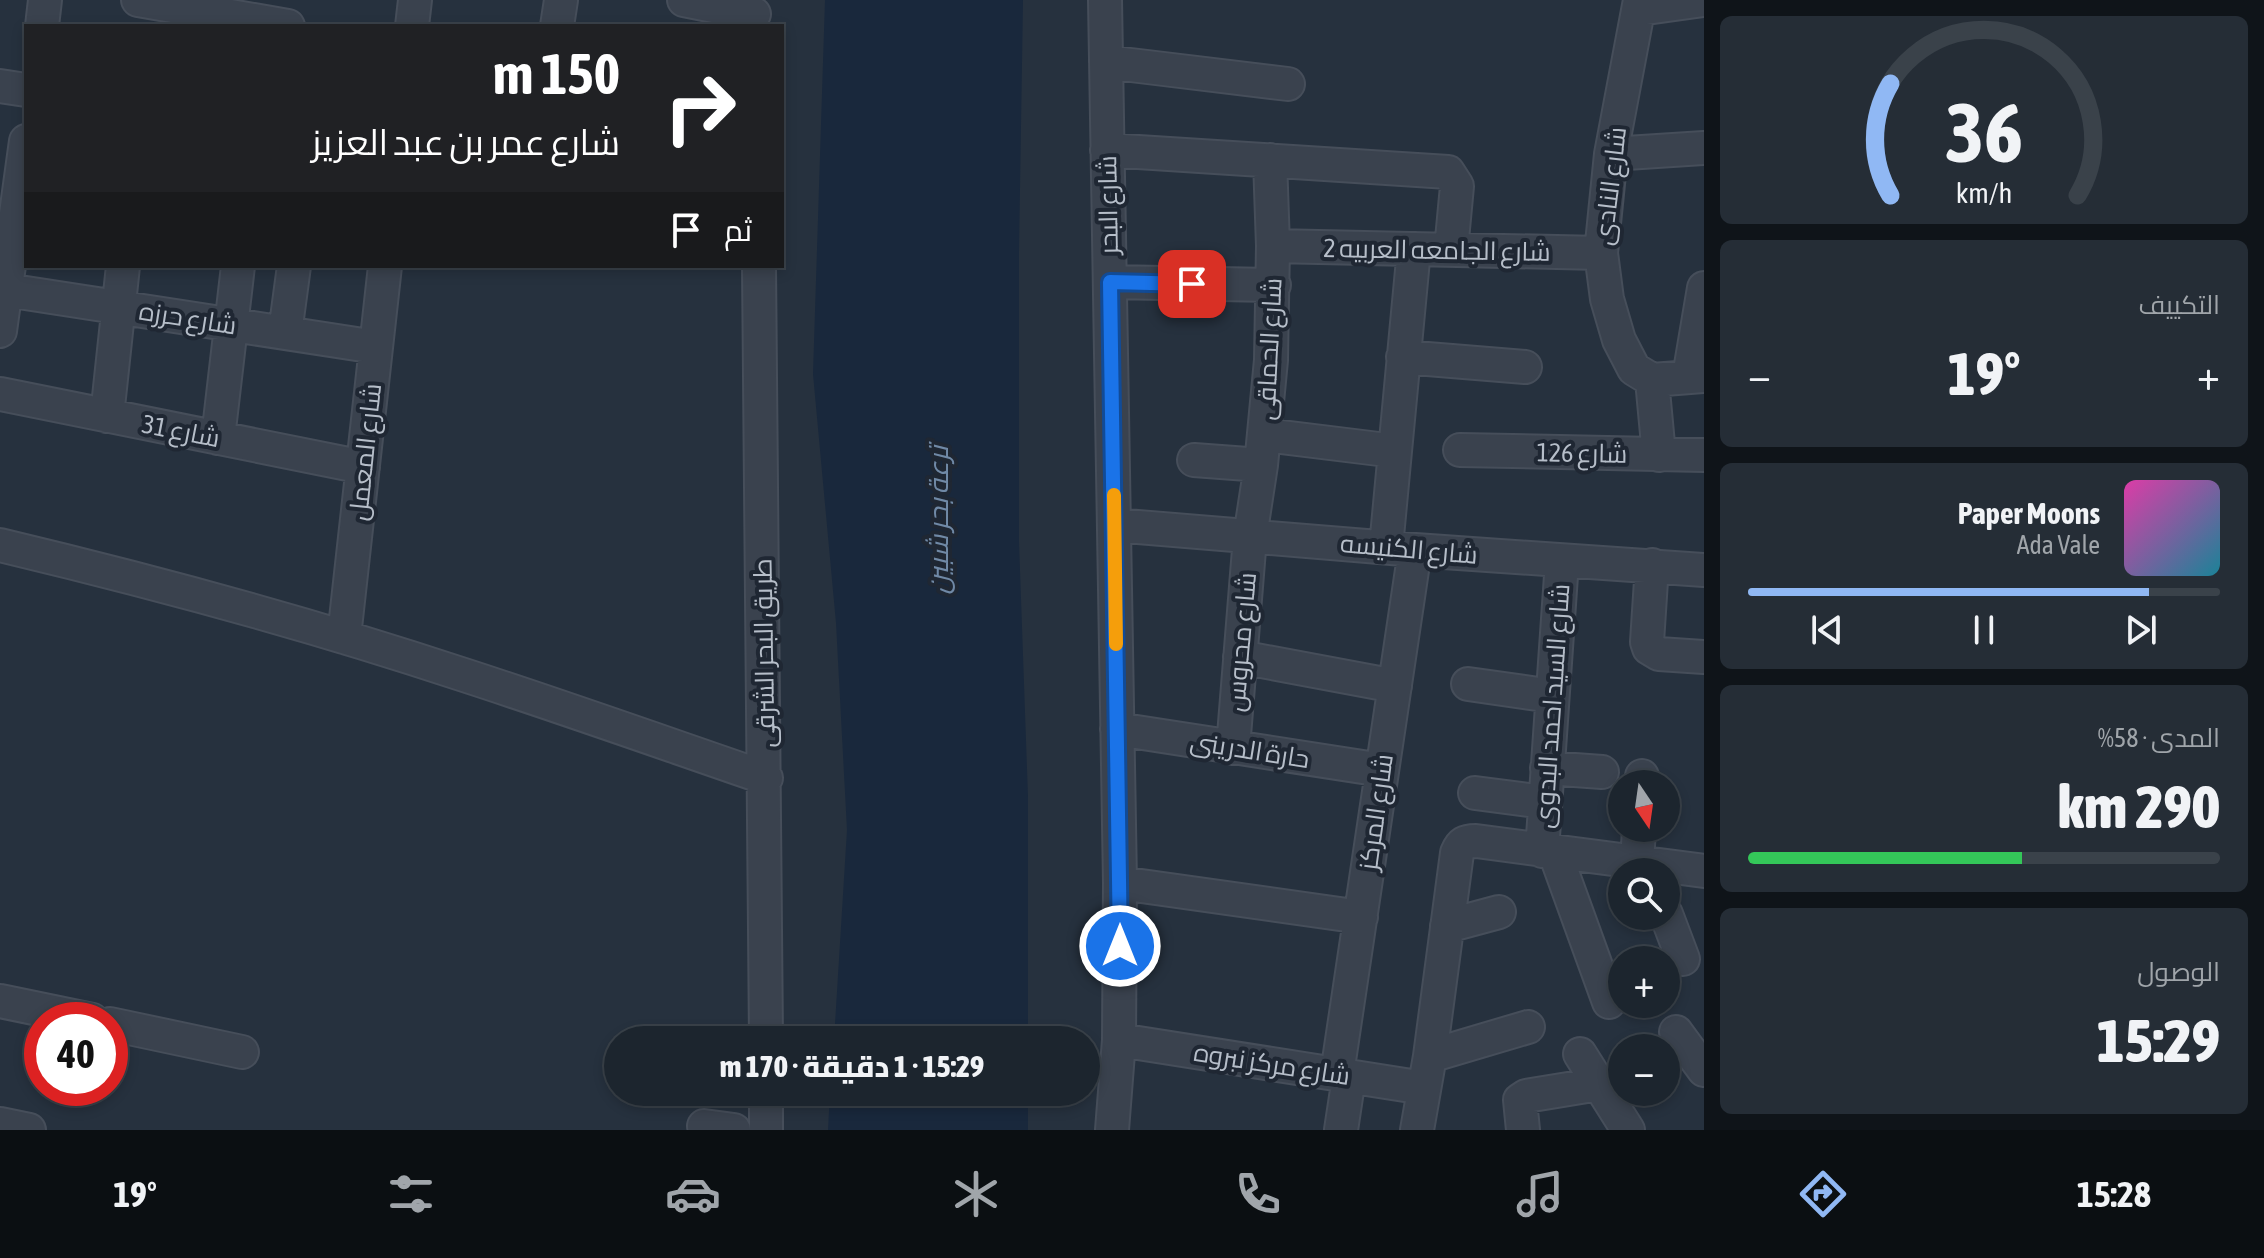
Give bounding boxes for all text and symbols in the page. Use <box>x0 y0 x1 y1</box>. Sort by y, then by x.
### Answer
text: 150 m <box>493 42 620 106</box>
icon: right <box>648 56 752 160</box>
text: 36 <box>1945 84 2023 180</box>
text: شارع عمر بن عبد العزيز <box>312 121 620 163</box>
street label: شارع النادى <box>1588 125 1634 247</box>
street label: شارع البحر <box>1092 155 1126 257</box>
text: km/h <box>1956 176 2012 209</box>
icon: arrive <box>664 208 708 252</box>
text: ثم <box>724 213 752 247</box>
street label: شارع الجامعه العربيه 2 <box>1323 233 1551 269</box>
pin <box>1158 250 1226 318</box>
icon: arrive <box>1170 262 1214 306</box>
street label: شارع الحماقى <box>1250 277 1290 421</box>
text: التكييف <box>2138 290 2220 320</box>
street label: شارع حرزه <box>137 296 239 342</box>
text: 19° <box>1948 339 2020 408</box>
text: − <box>1748 349 1771 399</box>
text: + <box>2197 349 2220 399</box>
street label: شارع المعمل <box>343 382 389 522</box>
street label: شارع 31 <box>139 409 222 455</box>
street label: شارع 126 <box>1536 437 1628 471</box>
water label: ترعة بحر شبين <box>922 441 955 594</box>
text: Paper Moons <box>1958 496 2100 530</box>
street label: شارع الكنيسه <box>1339 528 1479 572</box>
text: Ada Vale <box>2017 530 2100 560</box>
street label: طريق البحر الشرقى <box>747 558 782 748</box>
street label: شارع محروس <box>1220 571 1264 713</box>
street label: شارع السيد احمد البدوى <box>1528 583 1578 829</box>
icon: previous <box>1805 608 1849 652</box>
icon: pause <box>1962 608 2006 652</box>
icon: next <box>2119 608 2163 652</box>
text: المدى · 58% <box>2098 723 2220 753</box>
street label: حارة الدرينى <box>1188 726 1312 775</box>
street label: شارع المركز <box>1353 752 1401 875</box>
north arrow <box>1608 770 1680 842</box>
map controls <box>1608 770 1680 1106</box>
text: 290 km <box>2058 772 2220 841</box>
button: search <box>1608 858 1680 930</box>
position arrow <box>1078 904 1162 988</box>
button: + <box>1608 946 1680 1018</box>
text: الوصول <box>2137 957 2220 987</box>
speed limit sign: 40 <box>24 1002 128 1106</box>
text: 15:29 <box>2097 1006 2220 1075</box>
button: − <box>1608 1034 1680 1106</box>
street label: شارع مركز نبروه <box>1191 1037 1352 1093</box>
text: 15:29 · 1 دقيقة · 170 m <box>720 1049 984 1083</box>
icon: filters <box>383 1166 439 1222</box>
icon: car <box>665 1166 721 1222</box>
icon: climate <box>948 1166 1004 1222</box>
icon: phone <box>1230 1166 1286 1222</box>
icon: music <box>1512 1166 1568 1222</box>
icon: directions <box>1795 1166 1851 1222</box>
text: 19° <box>113 1173 157 1215</box>
text: 15:28 <box>2077 1173 2151 1215</box>

